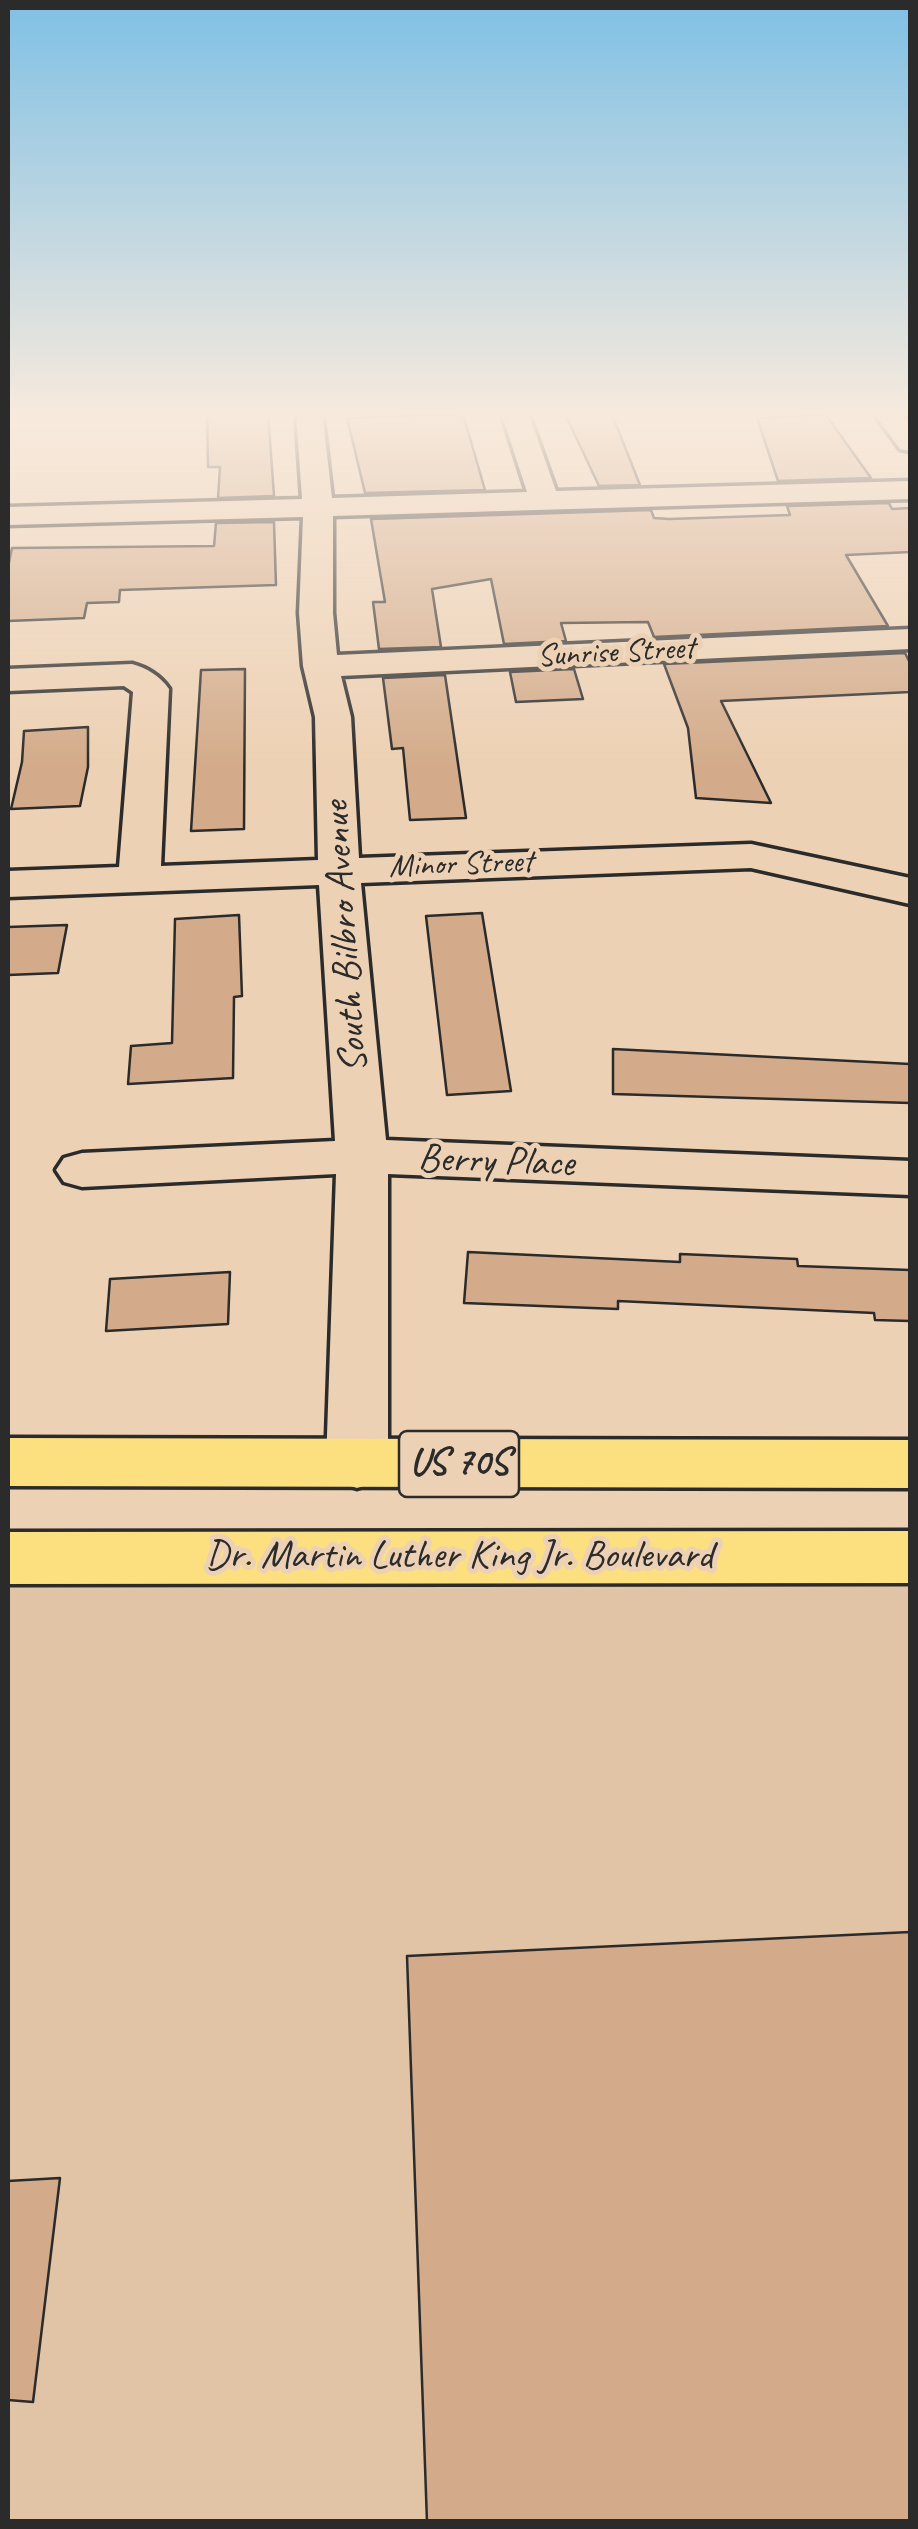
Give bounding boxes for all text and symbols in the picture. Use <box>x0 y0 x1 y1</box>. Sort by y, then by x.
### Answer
street label: Sunrise Street <box>536 630 696 676</box>
street label: South Bilbro Avenue <box>313 800 379 1074</box>
street label: Minor Street <box>388 843 534 887</box>
street label: Berry Place <box>417 1135 575 1189</box>
road number: US 70S <box>399 1431 519 1497</box>
street label: Dr. Martin Luther King Jr. Boulevard <box>205 1533 713 1581</box>

